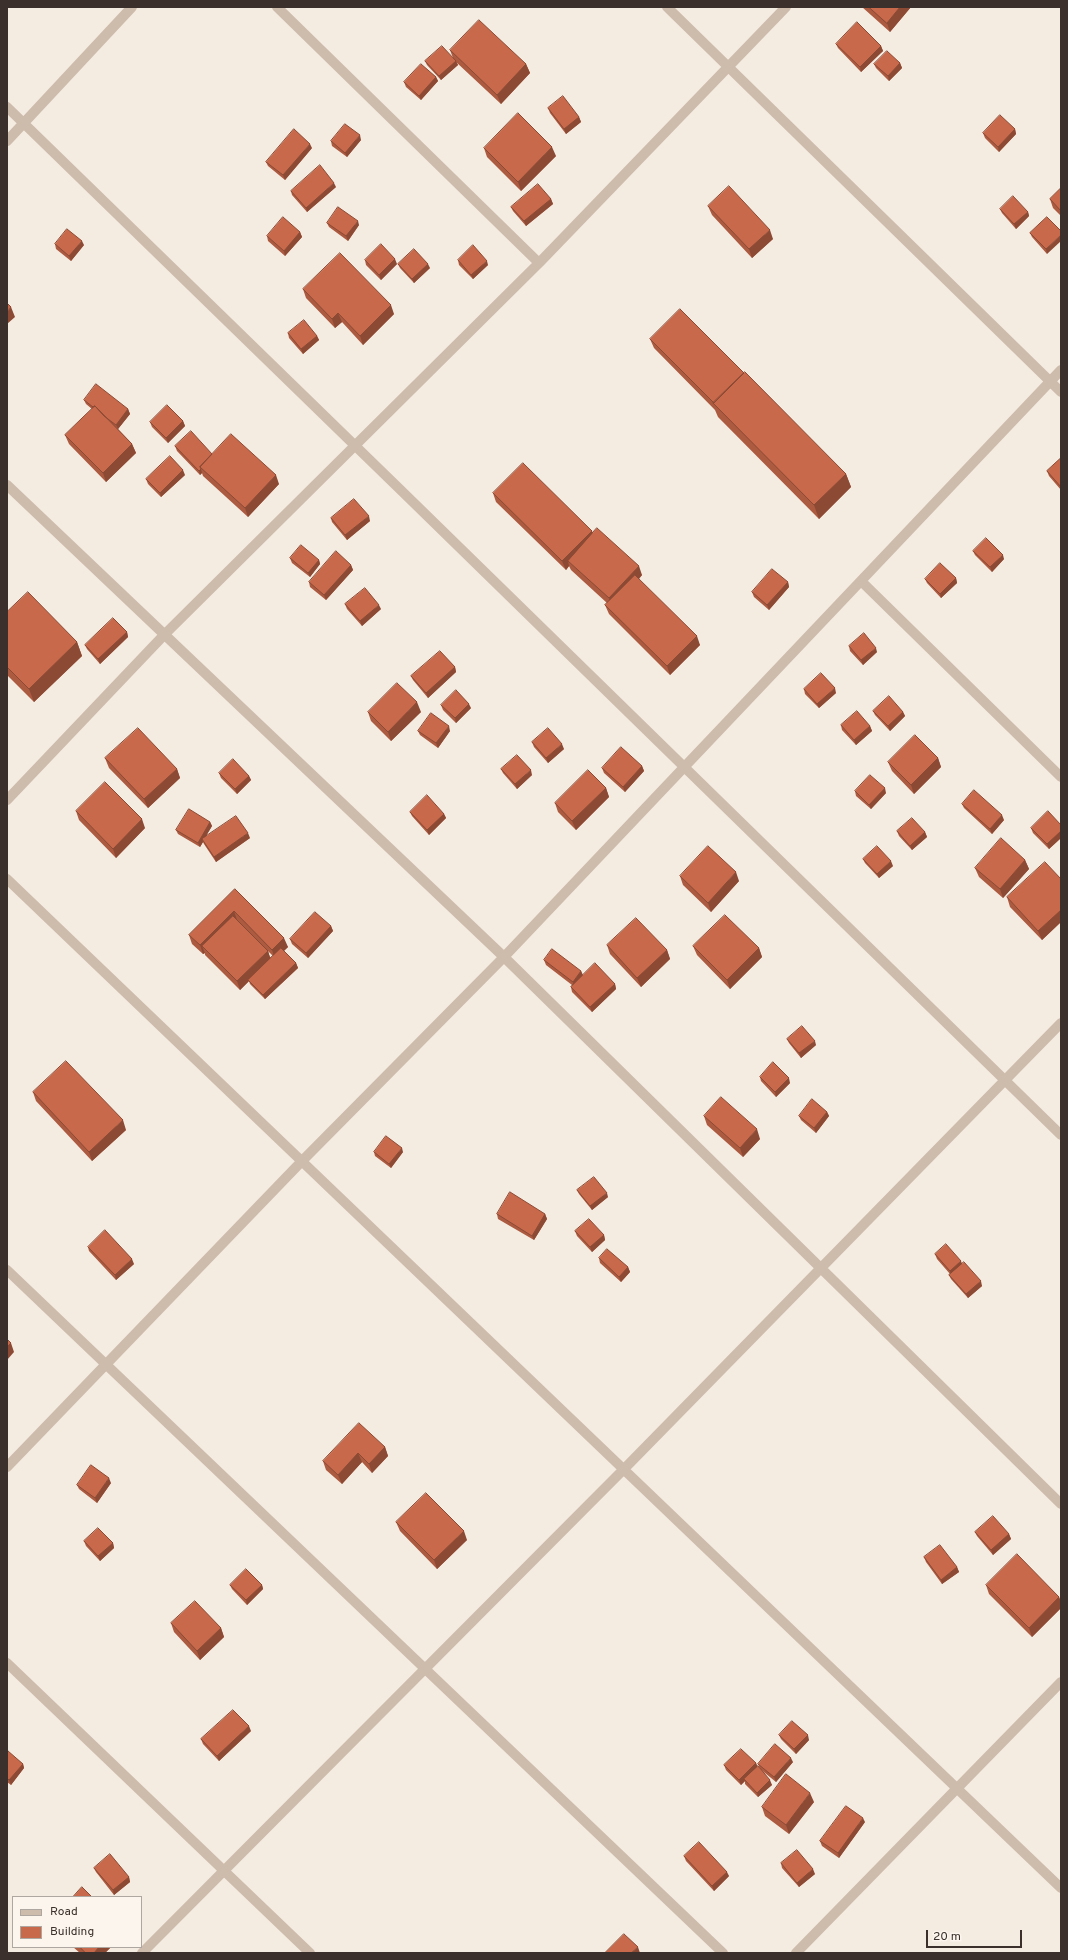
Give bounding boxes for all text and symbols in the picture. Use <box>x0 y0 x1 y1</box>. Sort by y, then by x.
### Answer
legend <box>12 1896 142 1948</box>
text: Road <box>50 1904 78 1920</box>
scale bar <box>928 1922 1024 1948</box>
text: Building <box>50 1924 94 1940</box>
text: 20 m <box>933 1929 961 1945</box>

